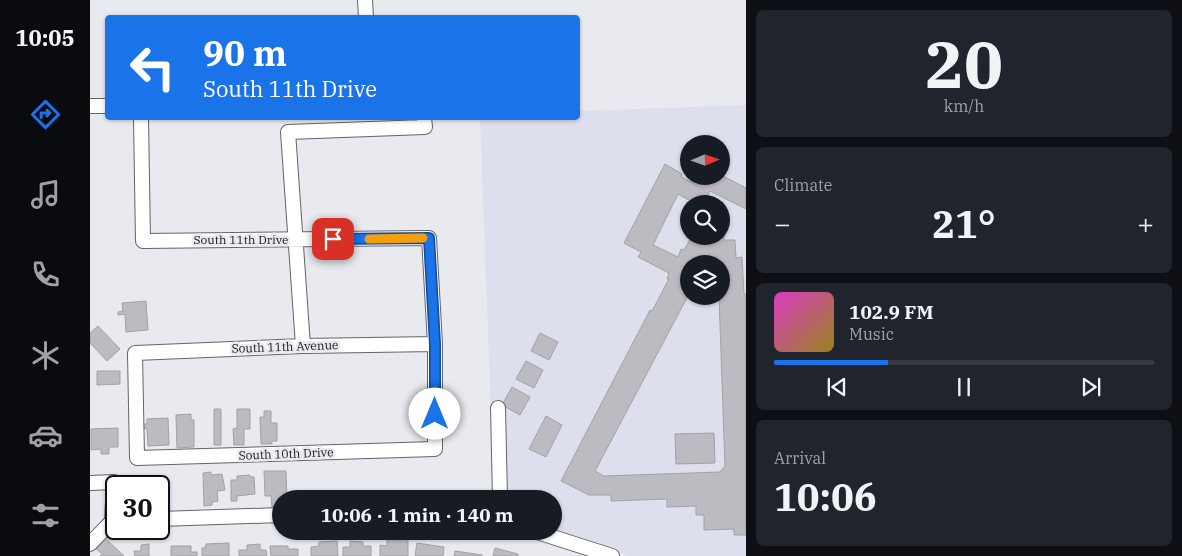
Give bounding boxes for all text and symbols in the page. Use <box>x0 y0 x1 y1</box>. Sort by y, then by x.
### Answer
text: 20 <box>925 21 1003 106</box>
text: 10:05 <box>15 23 75 52</box>
text: 90 m <box>203 30 287 76</box>
icon: left <box>120 35 185 100</box>
text: South 11th Drive <box>203 74 377 103</box>
text: km/h <box>944 96 984 116</box>
icon: directions <box>28 97 63 132</box>
north arrow <box>680 135 730 185</box>
map controls <box>680 135 730 305</box>
text: Climate <box>774 175 832 195</box>
icon: music <box>28 177 63 212</box>
button: search <box>680 195 730 245</box>
text: 21° <box>932 199 996 248</box>
text: − <box>774 205 791 242</box>
text: + <box>1137 205 1154 242</box>
pin <box>312 218 354 260</box>
icon: arrive <box>319 225 347 253</box>
street label: South 11th Drive <box>194 232 288 247</box>
button: layers <box>680 255 730 305</box>
icon: phone <box>28 257 63 292</box>
text: 102.9 FM <box>849 300 934 324</box>
text: Music <box>849 324 894 344</box>
street label: South 11th Avenue <box>231 337 339 356</box>
icon: climate <box>28 338 63 373</box>
icon: previous <box>823 373 851 401</box>
icon: pause <box>950 373 978 401</box>
icon: next <box>1077 373 1105 401</box>
position arrow <box>408 387 460 439</box>
icon: car <box>28 418 63 453</box>
street label: South 10th Drive <box>238 444 334 463</box>
text: Arrival <box>774 448 826 468</box>
text: 10:06 <box>774 472 877 521</box>
speed limit sign: 30 <box>105 475 170 540</box>
icon: filters <box>28 498 63 533</box>
text: 10:06 · 1 min · 140 m <box>321 503 513 527</box>

